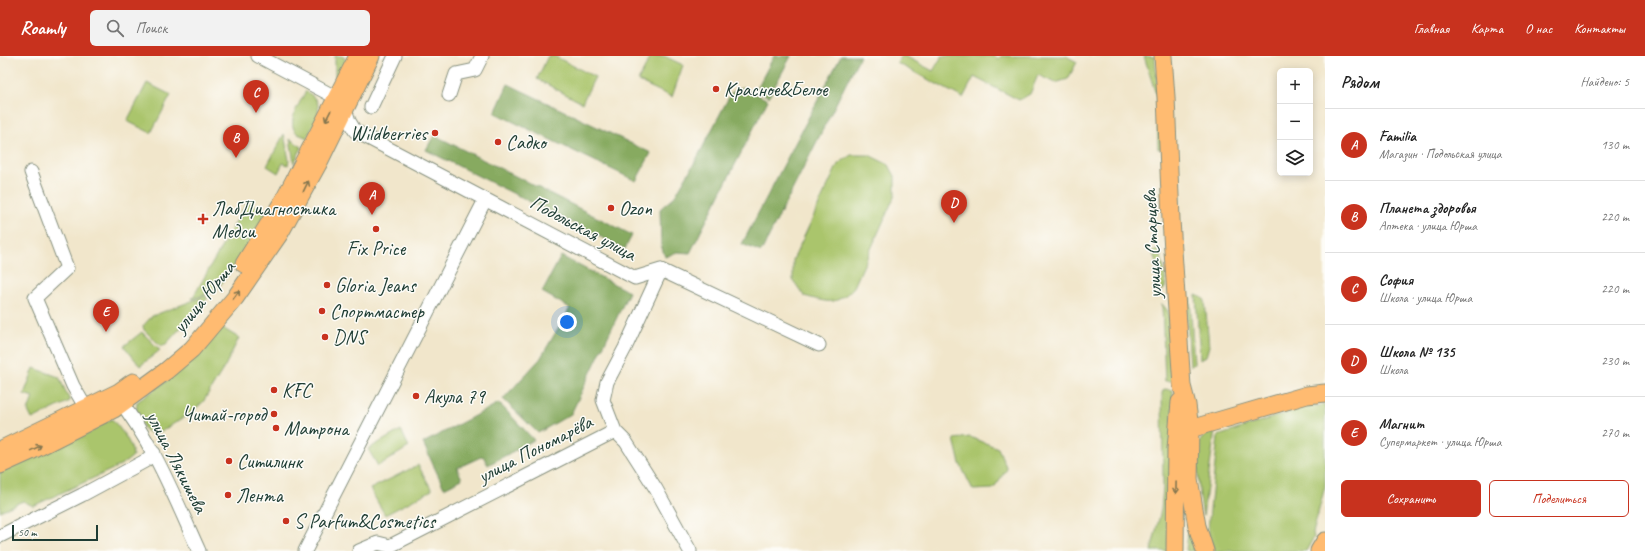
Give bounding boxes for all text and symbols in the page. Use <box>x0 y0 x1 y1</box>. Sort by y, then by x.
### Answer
search box <box>90 10 370 46</box>
text: Roamly <box>20 16 66 40</box>
icon: search <box>104 17 126 39</box>
text: Поиск <box>136 19 167 38</box>
text: Главная <box>1414 20 1449 37</box>
text: Карта <box>1471 20 1503 37</box>
text: О нас <box>1525 20 1552 37</box>
text: Контакты <box>1574 20 1625 37</box>
map controls <box>1277 68 1313 176</box>
button: + <box>1277 68 1313 104</box>
text: Рядом <box>1341 72 1379 93</box>
text: Найдено: 5 <box>1581 74 1629 90</box>
place label: Красное&Белое <box>724 77 829 102</box>
pin: C <box>243 80 269 113</box>
marker: Красное&Белое <box>711 84 721 94</box>
button: − <box>1277 104 1313 140</box>
one-way arrow <box>324 110 331 122</box>
place label: Wildberries <box>350 121 429 146</box>
pin: B <box>223 125 249 158</box>
text: Familia <box>1379 127 1416 146</box>
marker: Wildberries <box>430 128 440 138</box>
place label: Садко <box>506 130 548 155</box>
marker: Садко <box>493 137 503 147</box>
text: A <box>1351 137 1357 153</box>
text: 130 m <box>1601 137 1629 153</box>
button: layers <box>1277 140 1313 176</box>
text: Магазин · Подольская улица <box>1379 146 1501 162</box>
one-way arrow <box>303 180 310 192</box>
pin: A <box>359 182 385 215</box>
street label: улица Старцева <box>1137 187 1167 300</box>
street label: Подольская улица <box>526 190 641 267</box>
pin: D <box>941 190 967 223</box>
place label: ЛабДиагностика Медси <box>212 196 337 244</box>
place label: Ozon <box>619 196 653 221</box>
text: Планета здоровья <box>1379 199 1476 218</box>
marker: Ozon <box>606 203 616 213</box>
text: B <box>1351 209 1357 225</box>
text: 220 m <box>1601 209 1629 225</box>
marker: ЛабДиагностика Медси <box>197 213 209 225</box>
text: Аптека · улица Юрша <box>1379 218 1477 234</box>
marker: Fix Price <box>371 224 381 234</box>
place label: Fix Price <box>347 236 407 261</box>
street label: улица Юрша <box>167 255 241 339</box>
text: София <box>1379 271 1413 290</box>
place label: Gloria Jeans <box>335 273 418 298</box>
marker: Gloria Jeans <box>322 280 332 290</box>
text: C <box>1351 281 1357 297</box>
text: 220 m <box>1601 281 1629 297</box>
one-way arrow <box>232 290 241 301</box>
text: Школа · улица Юрша <box>1379 290 1472 306</box>
pin: E <box>93 299 119 332</box>
place label: Спортмастер <box>330 299 425 324</box>
marker: Спортмастер <box>317 306 327 316</box>
your location <box>557 312 577 332</box>
place label: DNS <box>333 325 369 350</box>
marker: DNS <box>320 332 330 342</box>
text: Школа № 135 <box>1379 343 1454 362</box>
text: D <box>1350 353 1358 369</box>
text: 230 m <box>1601 353 1629 369</box>
text: Школа <box>1379 362 1408 378</box>
place label: KFC <box>282 378 313 403</box>
place label: Акула 79 <box>424 384 487 409</box>
marker: KFC <box>269 385 279 395</box>
marker: Акула 79 <box>411 391 421 401</box>
place label: Читай-город <box>182 402 268 427</box>
street label: улица Лякишева <box>140 406 214 519</box>
marker: Читай-город <box>269 409 279 419</box>
street label: улица Пономарёва <box>473 409 598 489</box>
text: Магнит <box>1379 415 1424 434</box>
place label: Матрона <box>284 416 350 441</box>
marker: Матрона <box>271 423 281 433</box>
text: E <box>1351 425 1357 441</box>
text: 270 m <box>1601 425 1629 441</box>
text: Супермаркет · улица Юрша <box>1379 434 1501 450</box>
one-way arrow <box>29 444 41 452</box>
place label: Ситилинк <box>237 449 303 474</box>
marker: Ситилинк <box>224 456 234 466</box>
button: Сохранить <box>1341 480 1481 517</box>
button: Поделиться <box>1489 480 1629 517</box>
one-way arrow <box>1172 481 1180 494</box>
place label: Лента <box>236 483 285 508</box>
marker: Лента <box>223 490 233 500</box>
place label: S Parfum&Cosmetics <box>294 509 437 534</box>
marker: S Parfum&Cosmetics <box>281 516 291 526</box>
scale bar <box>12 523 98 542</box>
text: 50 m <box>18 525 37 539</box>

